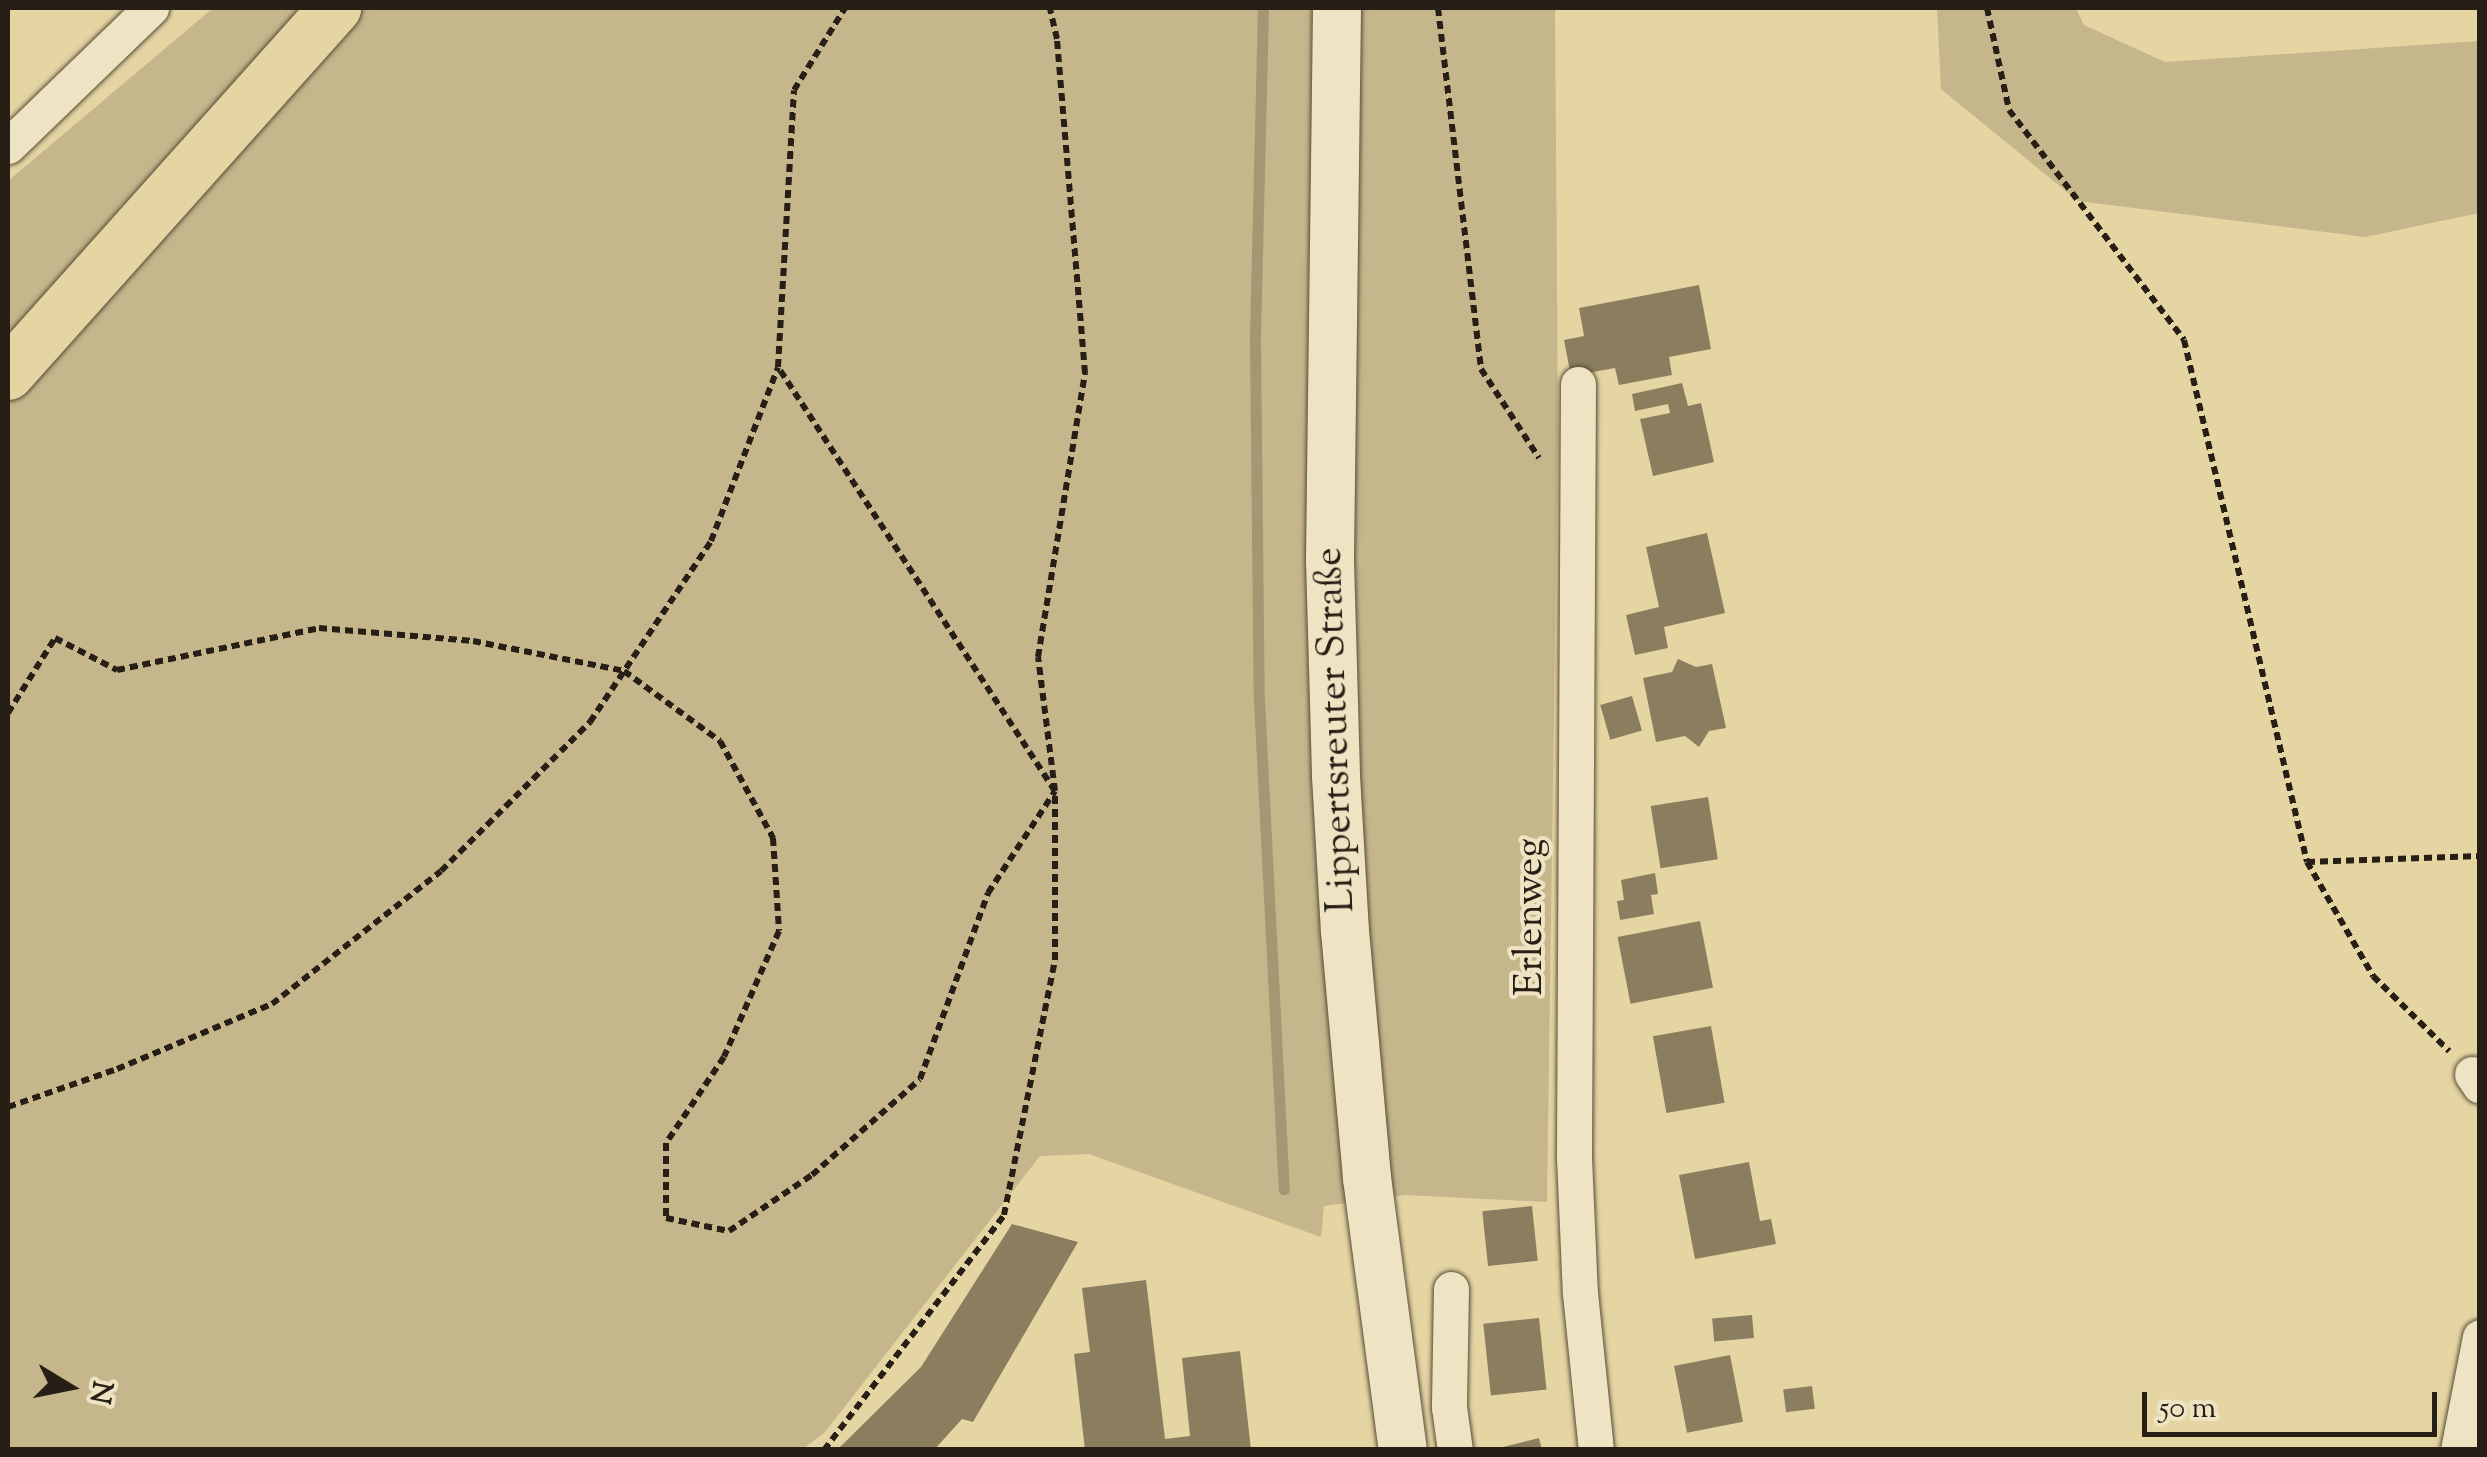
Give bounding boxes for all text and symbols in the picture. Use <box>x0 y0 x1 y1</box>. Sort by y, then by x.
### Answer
street label: Lippertsreuter Straße <box>1307 547 1367 913</box>
street label: Erlenweg <box>1508 838 1556 996</box>
north arrow <box>20 1337 120 1437</box>
scale bar <box>2147 1372 2442 1434</box>
text: N <box>78 1378 121 1407</box>
text: 50 m <box>2159 1388 2216 1431</box>

